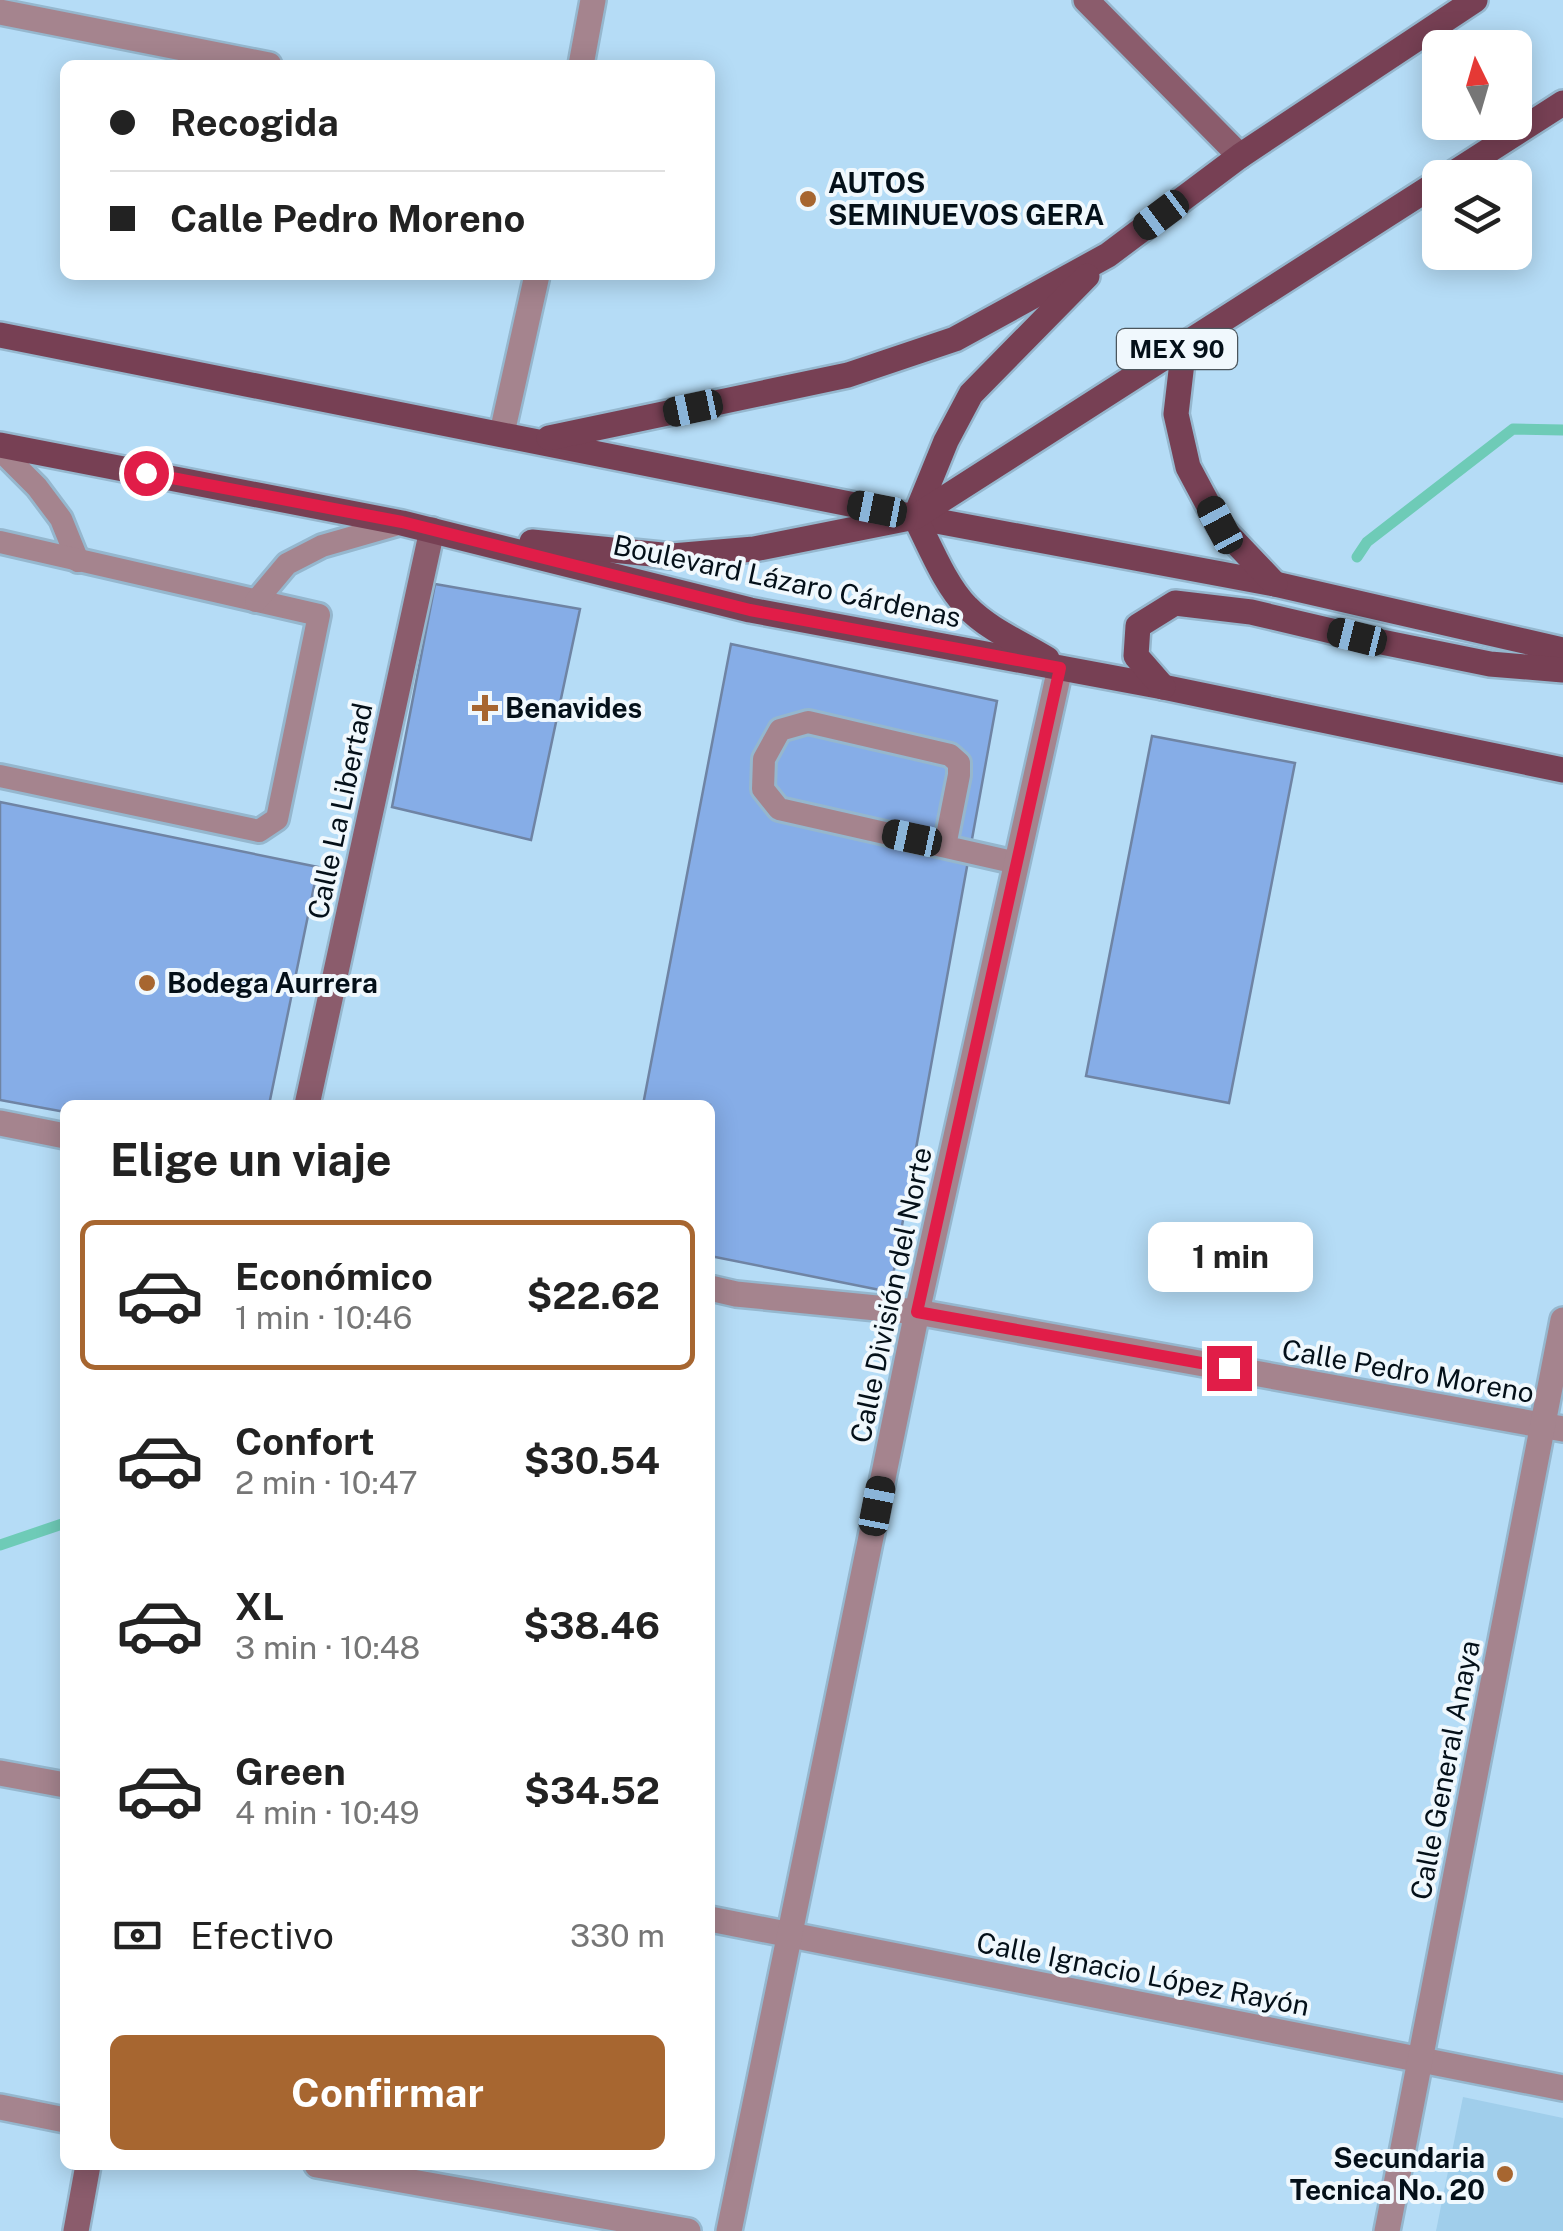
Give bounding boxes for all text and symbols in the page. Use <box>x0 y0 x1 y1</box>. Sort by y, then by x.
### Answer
north arrow <box>1422 30 1532 140</box>
map controls <box>1422 30 1532 270</box>
text: Recogida <box>170 100 339 145</box>
button: layers <box>1422 160 1532 270</box>
place label: AUTOS SEMINUEVOS GERA <box>828 166 1104 231</box>
car <box>1128 185 1194 245</box>
marker: AUTOS SEMINUEVOS GERA <box>797 188 819 210</box>
text: Calle Pedro Moreno <box>170 196 525 241</box>
road number: MEX 90 <box>1117 329 1237 369</box>
car <box>661 387 725 429</box>
route start <box>124 451 169 496</box>
car <box>845 489 909 529</box>
car <box>1193 491 1247 559</box>
street label: Boulevard Lázaro Cárdenas <box>610 527 964 634</box>
car <box>1324 615 1390 659</box>
place label: Benavides <box>505 691 642 724</box>
marker: Benavides <box>474 697 496 719</box>
street label: Calle La Libertad <box>300 700 379 922</box>
car <box>880 817 944 859</box>
place label: Bodega Aurrera <box>167 966 378 999</box>
marker: Bodega Aurrera <box>136 972 158 994</box>
text: Elige un viaje <box>110 1133 392 1186</box>
street label: Calle División del Norte <box>843 1144 938 1446</box>
callout: 1 min <box>1146 1223 1312 1293</box>
text: 1 min <box>1192 1238 1269 1275</box>
icon: car <box>115 1250 205 1340</box>
text: Económico <box>235 1254 433 1299</box>
text: $22.62 <box>526 1273 660 1318</box>
text: 1 min · 10:46 <box>235 1299 412 1336</box>
street label: Calle Pedro Moreno <box>1279 1332 1537 1409</box>
route end <box>1207 1346 1252 1391</box>
icon: car <box>115 1415 205 1505</box>
text: Confort <box>235 1419 375 1464</box>
text: $30.54 <box>524 1438 660 1483</box>
text: 2 min · 10:47 <box>235 1464 418 1501</box>
car <box>857 1474 897 1538</box>
icon: car <box>115 1580 205 1670</box>
text: XL <box>235 1584 284 1629</box>
text: $38.46 <box>523 1603 660 1648</box>
text: 3 min · 10:48 <box>235 1629 420 1666</box>
street label: Calle General Anaya <box>1403 1637 1486 1902</box>
icon: car <box>115 1745 205 1835</box>
text: Green <box>235 1749 346 1794</box>
text: $34.52 <box>524 1768 660 1813</box>
text: 4 min · 10:49 <box>235 1794 420 1831</box>
icon: cash <box>110 1908 165 1963</box>
text: Efectivo <box>190 1913 334 1958</box>
text: 330 m <box>570 1917 665 1954</box>
street label: Calle Ignacio López Rayón <box>974 1925 1312 2022</box>
button: Confirmar <box>110 2035 665 2150</box>
place label: Secundaria Tecnica No. 20 <box>1290 2141 1485 2206</box>
marker: Secundaria Tecnica No. 20 <box>1494 2163 1516 2185</box>

